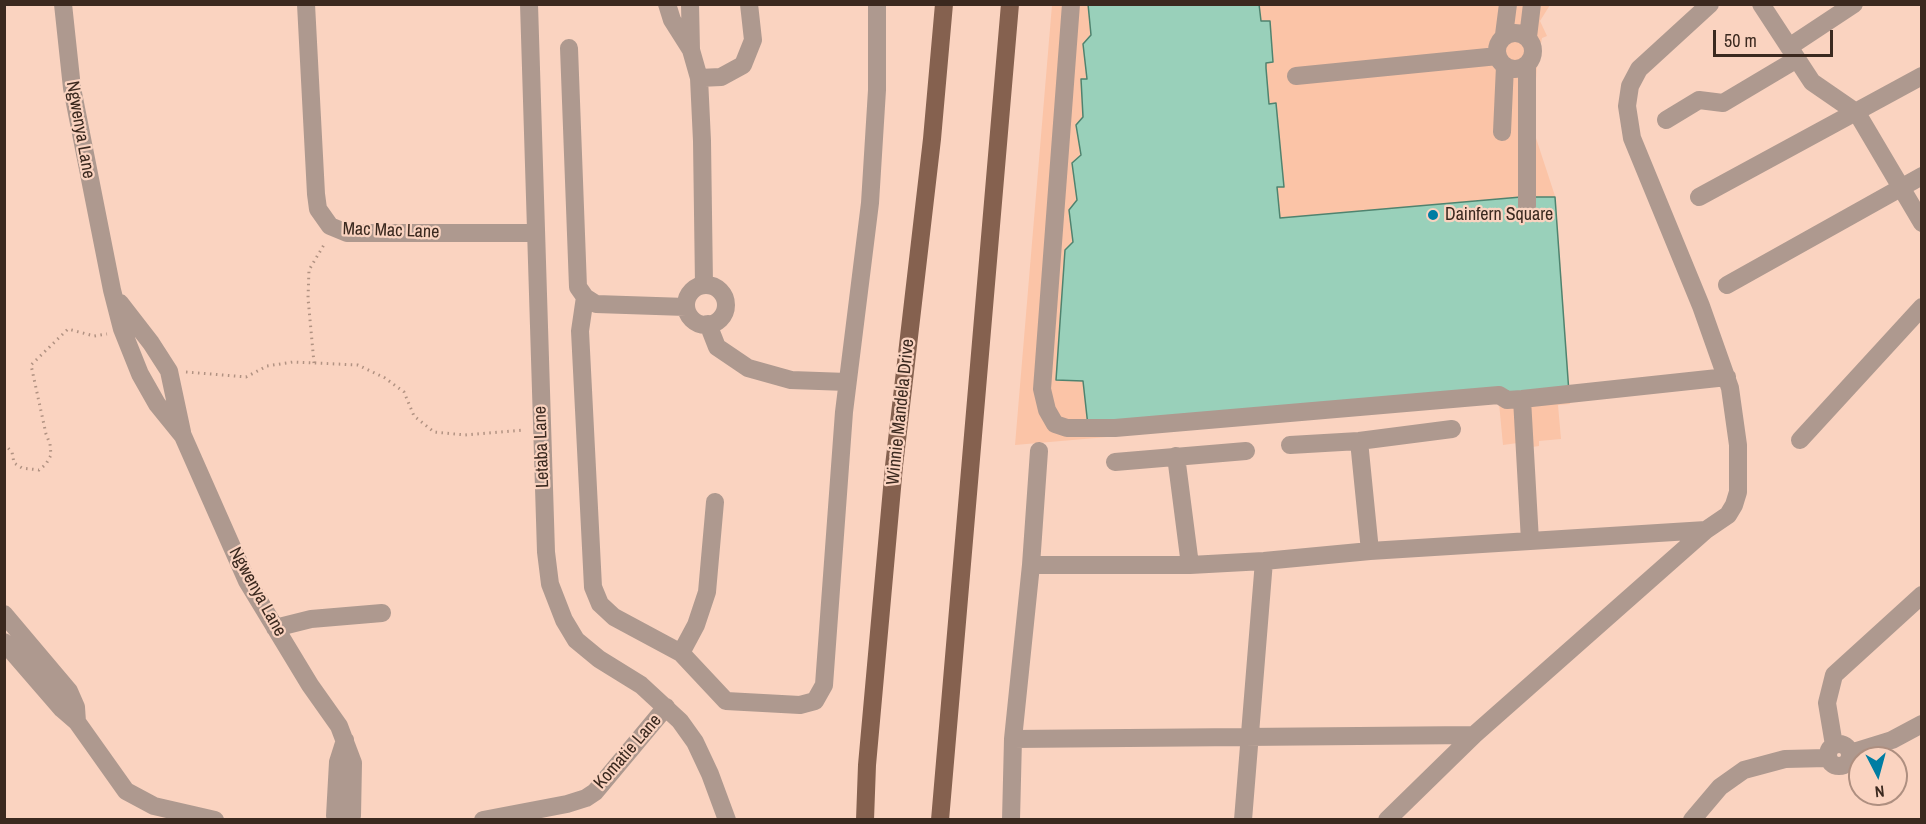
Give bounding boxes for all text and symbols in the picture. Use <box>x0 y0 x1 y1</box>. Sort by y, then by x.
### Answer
scale bar <box>1716 18 1836 56</box>
text: 50 m <box>1724 28 1757 53</box>
street label: Ngwenya Lane <box>61 80 99 180</box>
place label: Dainfern Square <box>1445 204 1553 226</box>
marker: Dainfern Square <box>1426 208 1440 222</box>
street label: Mac Mac Lane <box>342 219 440 243</box>
street label: Winnie Mandela Drive <box>883 338 919 486</box>
street label: Letaba Lane <box>530 406 554 488</box>
street label: Ngwenya Lane <box>224 544 290 640</box>
street label: Komatie Lane <box>590 710 666 794</box>
north arrow <box>1848 746 1908 806</box>
text: N <box>1874 780 1886 803</box>

